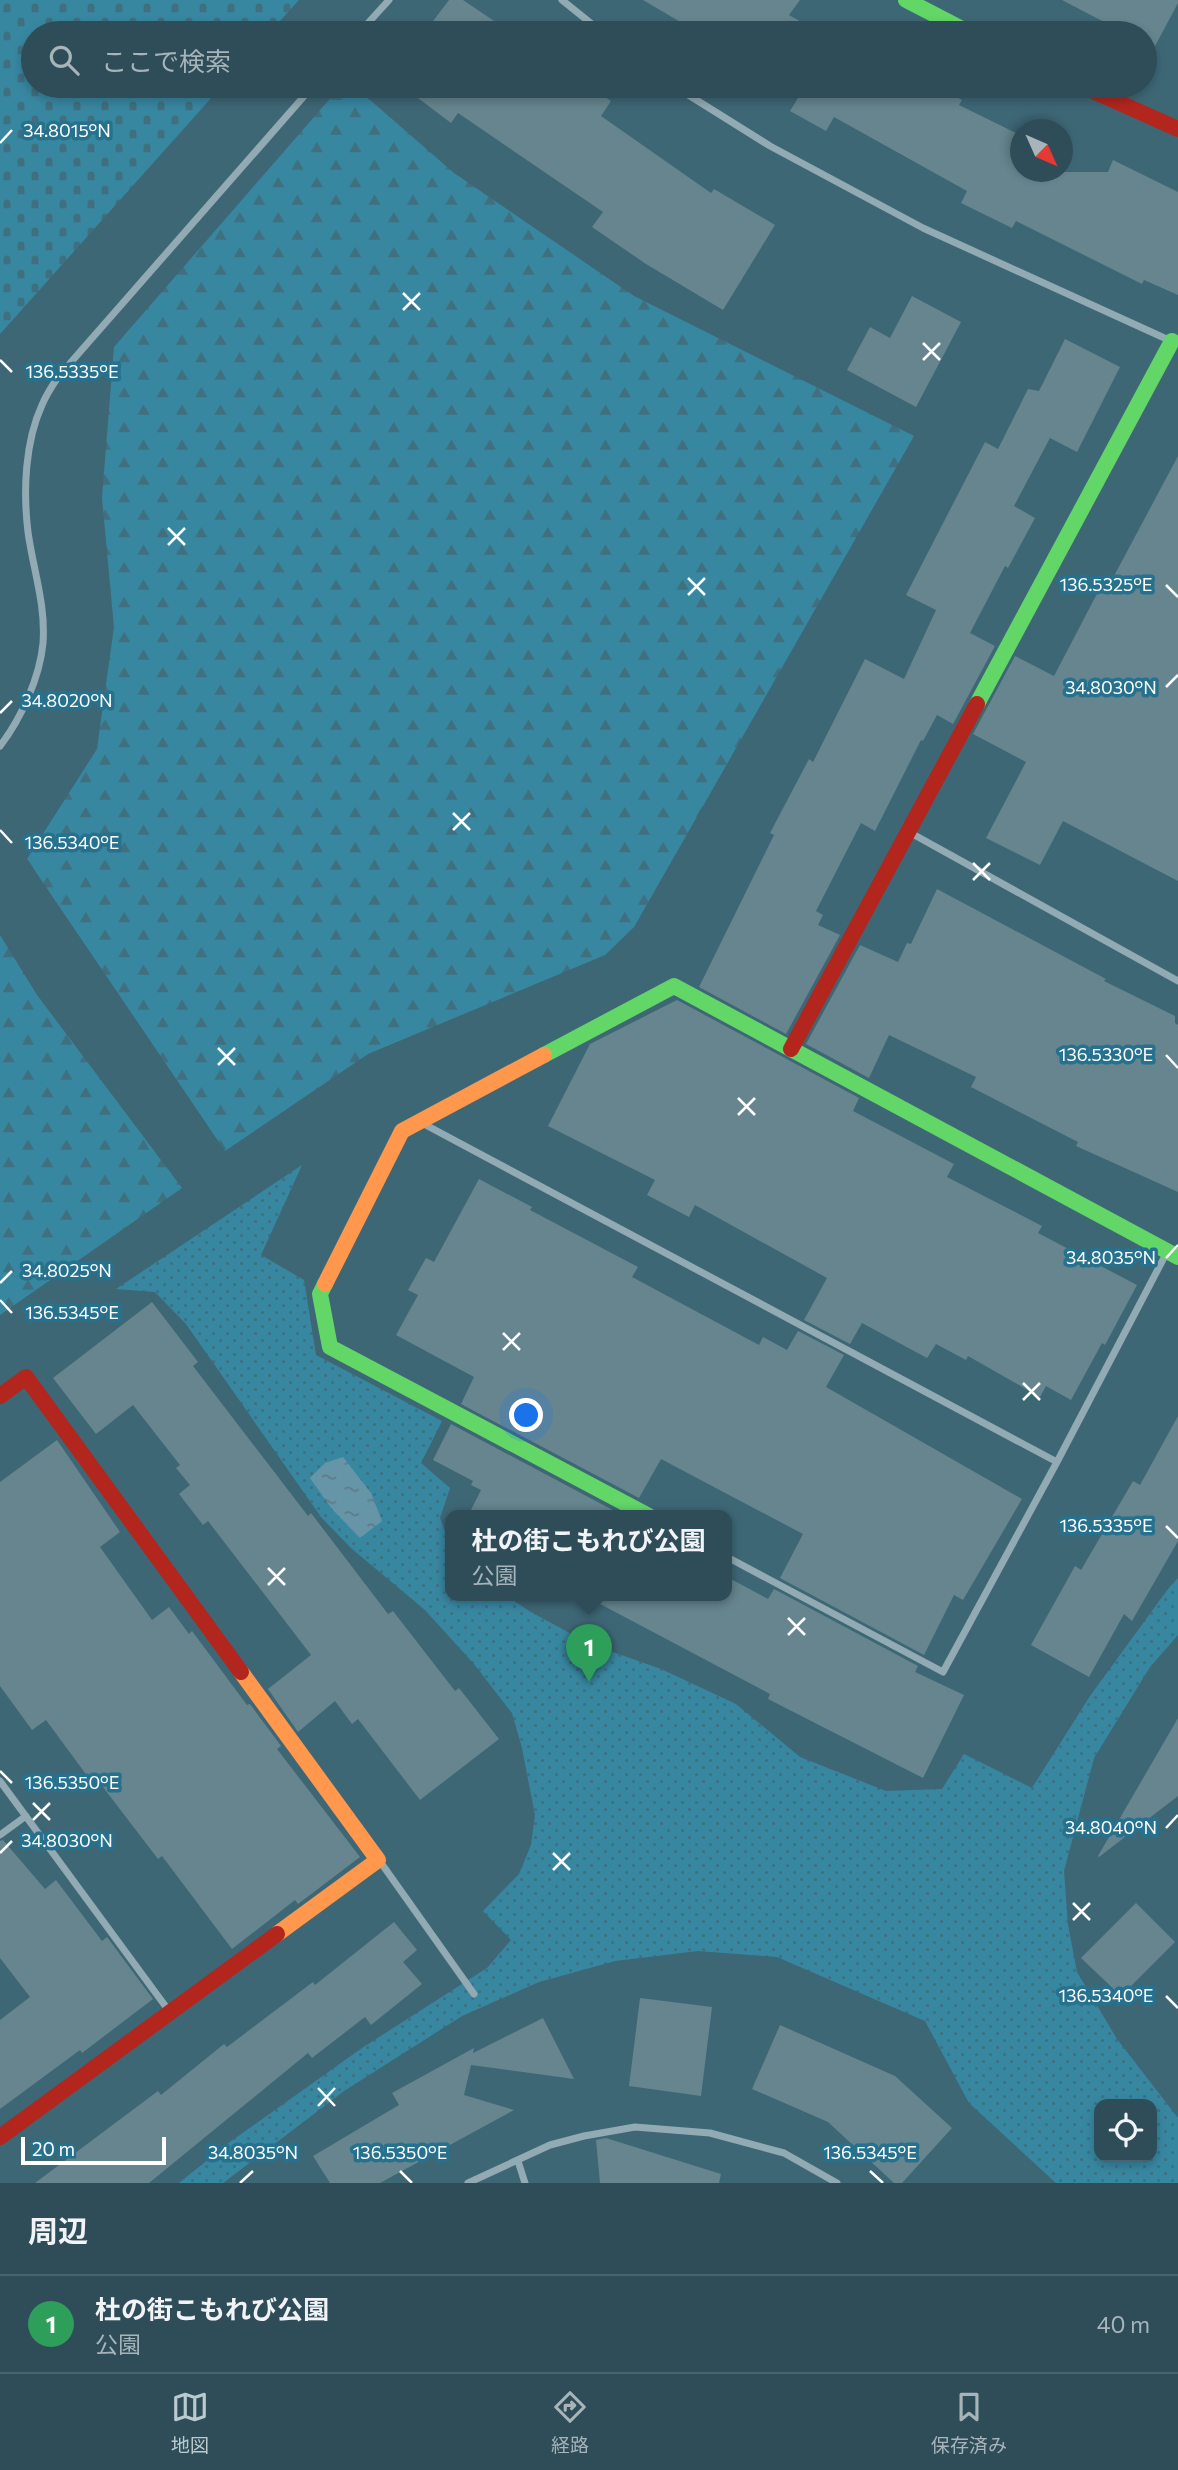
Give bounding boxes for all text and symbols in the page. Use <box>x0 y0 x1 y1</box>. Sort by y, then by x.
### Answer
search box <box>21 21 1157 98</box>
icon: search <box>45 41 83 79</box>
text: ここで検索 <box>101 45 231 76</box>
text: 34.8015°N <box>23 119 111 141</box>
north arrow <box>1010 119 1073 182</box>
text: 136.5335°E <box>25 360 119 382</box>
text: 136.5325°E <box>1060 573 1152 595</box>
text: 34.8030°N <box>1065 676 1157 698</box>
text: 34.8020°N <box>21 689 113 711</box>
text: 136.5340°E <box>24 831 120 853</box>
text: 136.5330°E <box>1059 1043 1153 1065</box>
text: 34.8035°N <box>1066 1246 1156 1268</box>
text: 34.8025°N <box>22 1259 112 1281</box>
text: 136.5345°E <box>25 1301 119 1323</box>
your location <box>509 1398 543 1432</box>
popup <box>445 1510 732 1601</box>
text: 136.5335°E <box>1059 1514 1153 1536</box>
text: 杜の街こもれび公園 <box>471 1524 706 1555</box>
text: 公園 <box>471 1561 517 1589</box>
pin: 1 <box>566 1624 612 1682</box>
text: 136.5350°E <box>25 1771 119 1793</box>
text: 34.8040°N <box>1065 1816 1157 1838</box>
text: 34.8030°N <box>21 1829 113 1851</box>
text: 136.5340°E <box>1058 1984 1154 2006</box>
map controls <box>1094 2099 1157 2162</box>
button: locate <box>1094 2099 1157 2162</box>
scale bar <box>21 2134 166 2166</box>
text: 20 m <box>32 2137 75 2160</box>
text: 34.8035°N <box>208 2141 298 2163</box>
text: 136.5350°E <box>353 2141 447 2163</box>
text: 136.5345°E <box>823 2141 917 2163</box>
text: 周辺 <box>28 2211 88 2248</box>
text: 杜の街こもれび公園 <box>95 2293 329 2324</box>
text: 1 <box>46 2310 56 2338</box>
text: 40 m <box>1097 2310 1150 2338</box>
text: 公園 <box>95 2330 141 2358</box>
tab: 地図 <box>171 2388 209 2457</box>
tab: 経路 <box>551 2388 589 2457</box>
tab: 保存済み <box>931 2388 1007 2457</box>

